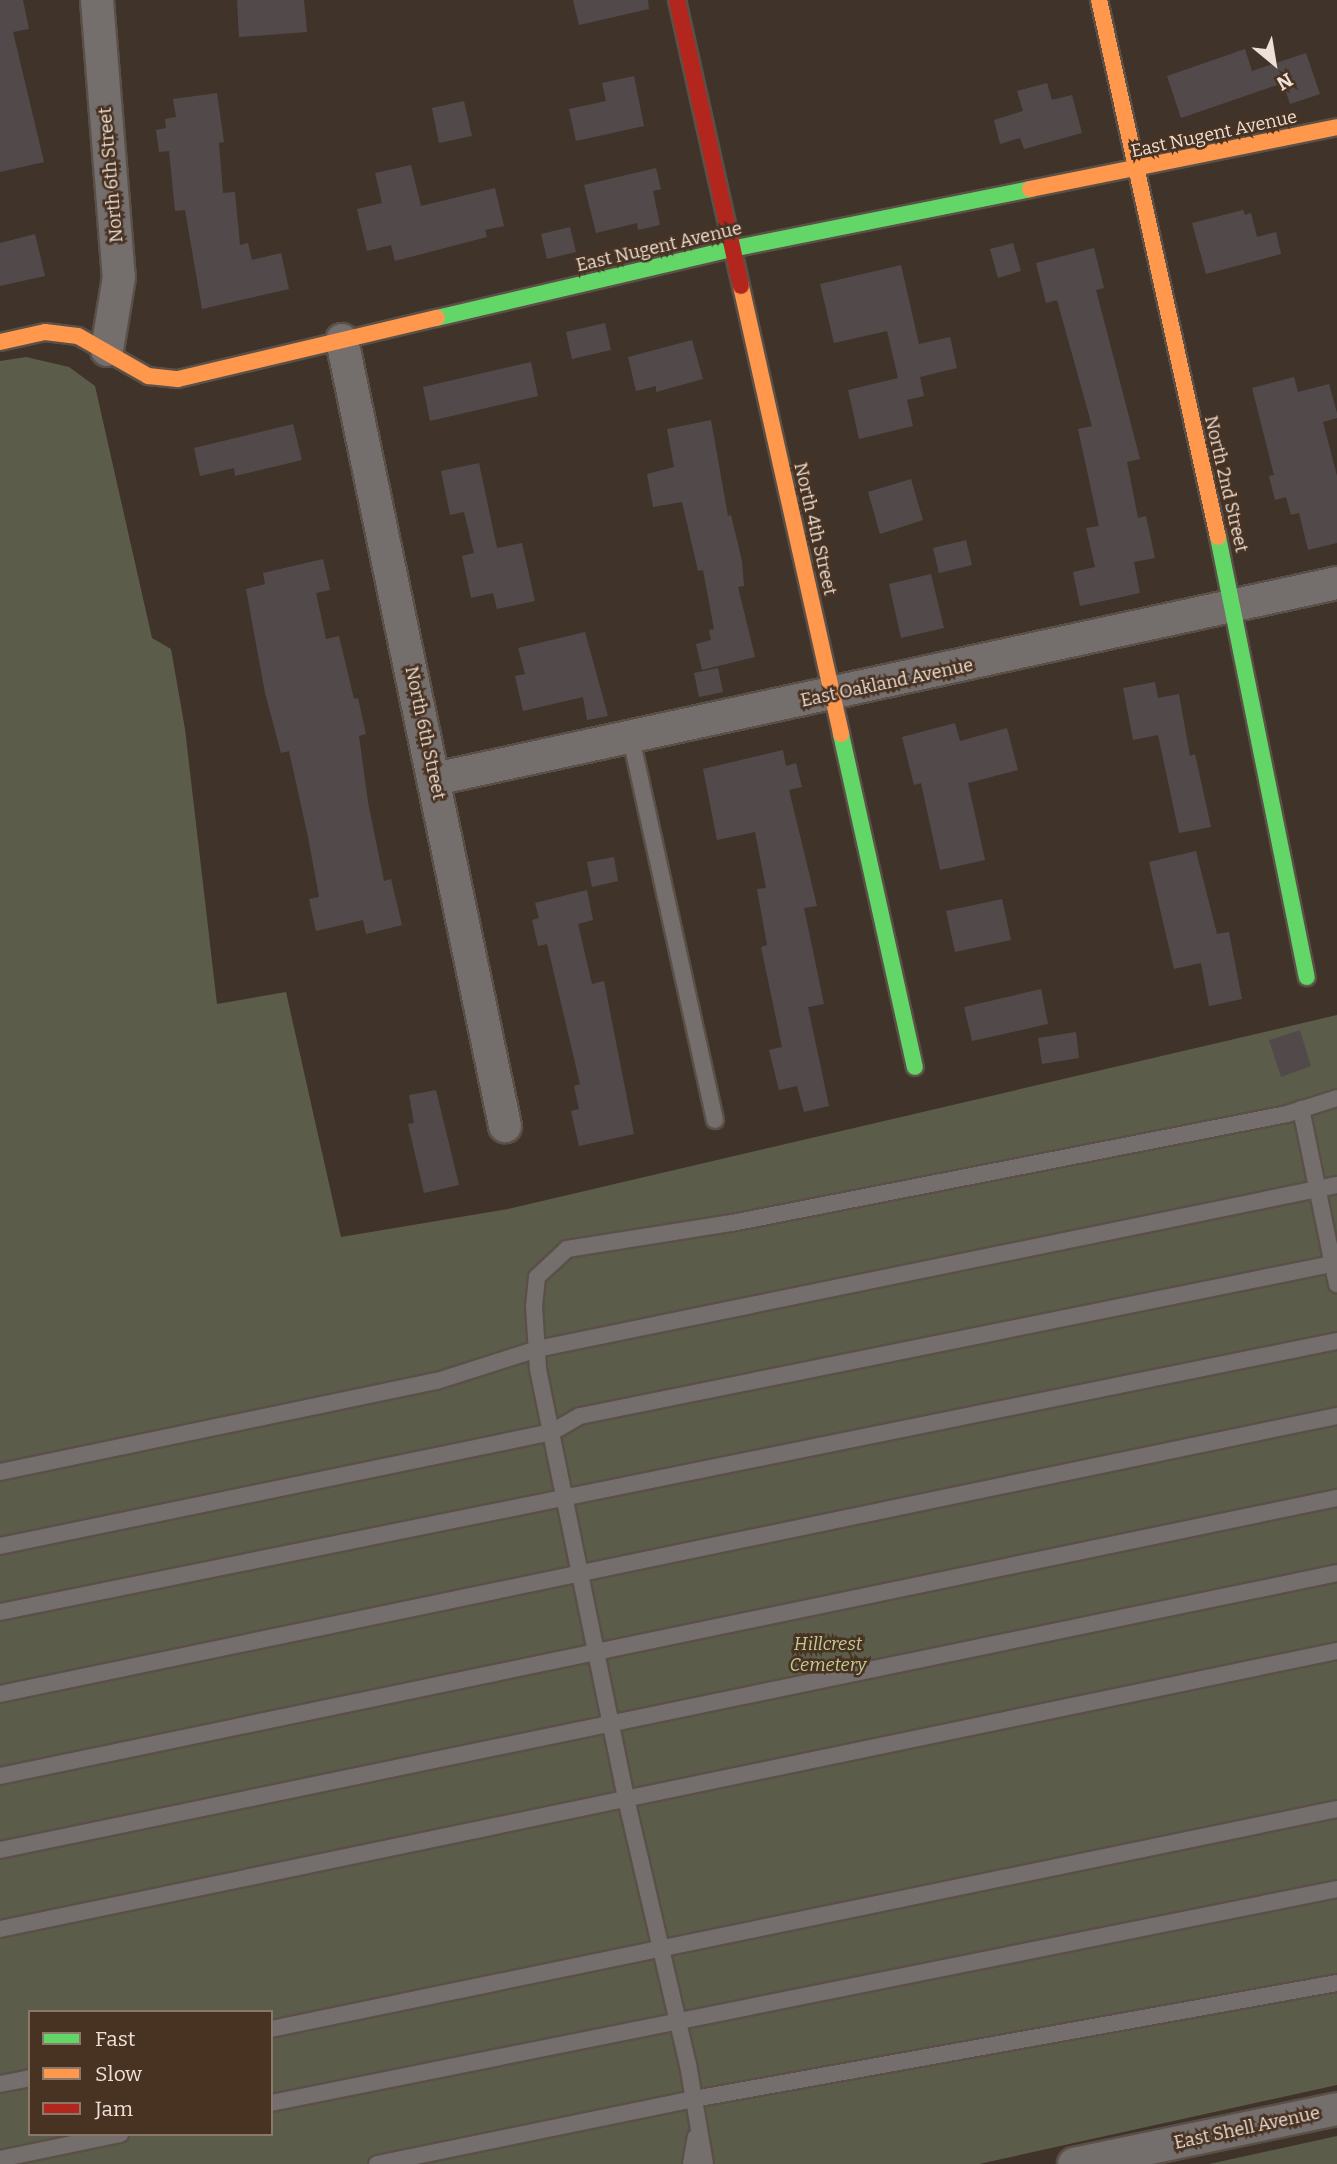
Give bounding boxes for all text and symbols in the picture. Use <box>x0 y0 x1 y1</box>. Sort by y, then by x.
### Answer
north arrow <box>1239 28 1309 98</box>
text: N <box>1273 68 1297 95</box>
street label: North 6th Street <box>94 106 128 244</box>
street label: East Nugent Avenue <box>1129 106 1299 162</box>
street label: East Nugent Avenue <box>574 217 744 277</box>
street label: North 2nd Street <box>1200 414 1252 554</box>
street label: North 4th Street <box>789 460 841 598</box>
street label: East Oakland Avenue <box>799 654 975 712</box>
street label: North 6th Street <box>400 664 450 802</box>
park label: Hillcrest Cemetery <box>790 1634 866 1676</box>
legend <box>28 2010 273 2136</box>
text: Fast <box>95 2026 135 2052</box>
text: Slow <box>95 2061 142 2087</box>
text: Jam <box>95 2096 133 2122</box>
street label: East Shell Avenue <box>1172 2102 1322 2154</box>

